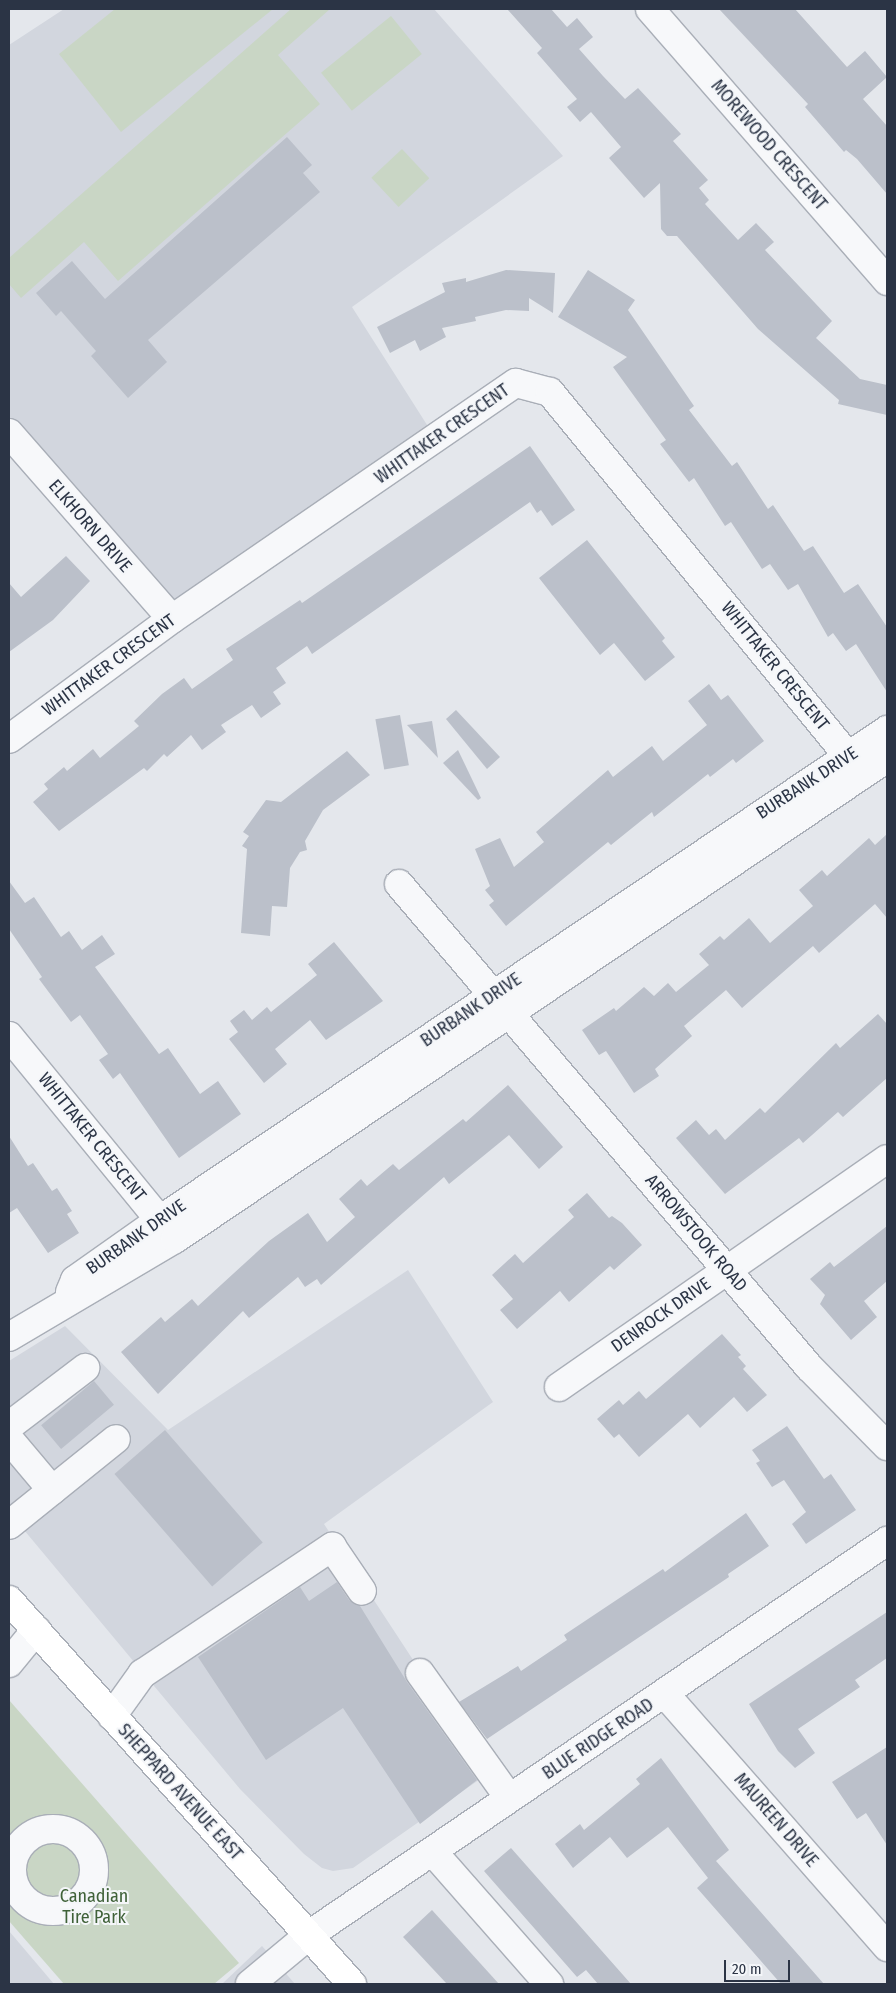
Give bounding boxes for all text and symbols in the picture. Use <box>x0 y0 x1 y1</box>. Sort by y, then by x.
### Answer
street label: MOREWOOD CRESCENT <box>706 75 832 215</box>
street label: WHITTAKER CRESCENT <box>371 379 513 489</box>
street label: ELKHORN DRIVE <box>44 475 136 577</box>
street label: WHITTAKER CRESCENT <box>716 597 834 735</box>
street label: WHITTAKER CRESCENT <box>38 609 180 721</box>
street label: BURBANK DRIVE <box>752 742 862 824</box>
street label: BURBANK DRIVE <box>417 968 525 1052</box>
street label: WHITTAKER CRESCENT <box>33 1068 151 1206</box>
street label: ARROWSTOOK ROAD <box>641 1170 751 1296</box>
street label: BURBANK DRIVE <box>82 1195 190 1279</box>
street label: DENROCK DRIVE <box>607 1273 715 1357</box>
street label: BLUE RIDGE ROAD <box>538 1694 658 1784</box>
street label: SHEPPARD AVENUE EAST <box>113 1719 247 1865</box>
street label: MAUREEN DRIVE <box>729 1769 823 1871</box>
park label: Canadian Tire Park <box>60 1886 128 1928</box>
scale bar <box>726 1950 792 1982</box>
text: 20 m <box>732 1960 762 1978</box>

